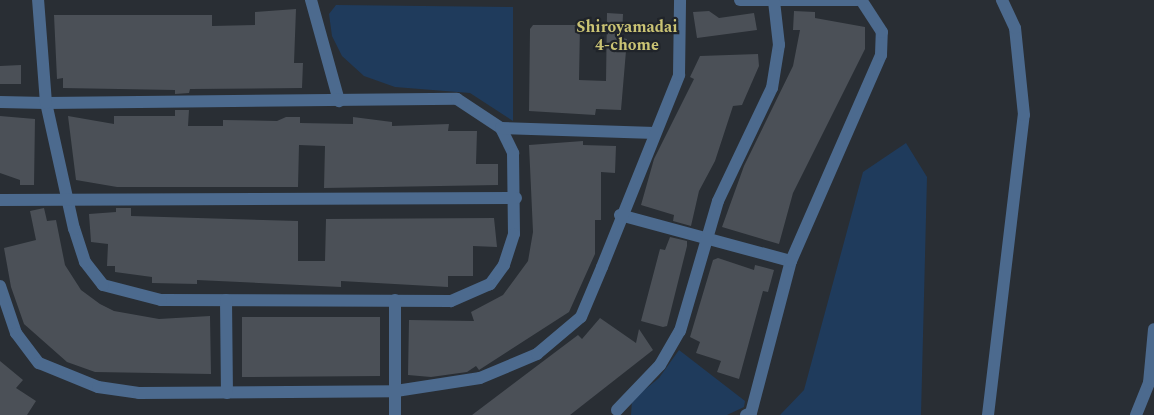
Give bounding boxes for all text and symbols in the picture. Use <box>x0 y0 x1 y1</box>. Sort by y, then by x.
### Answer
district label: Shiroyamadai 4-chome <box>576 17 678 55</box>

